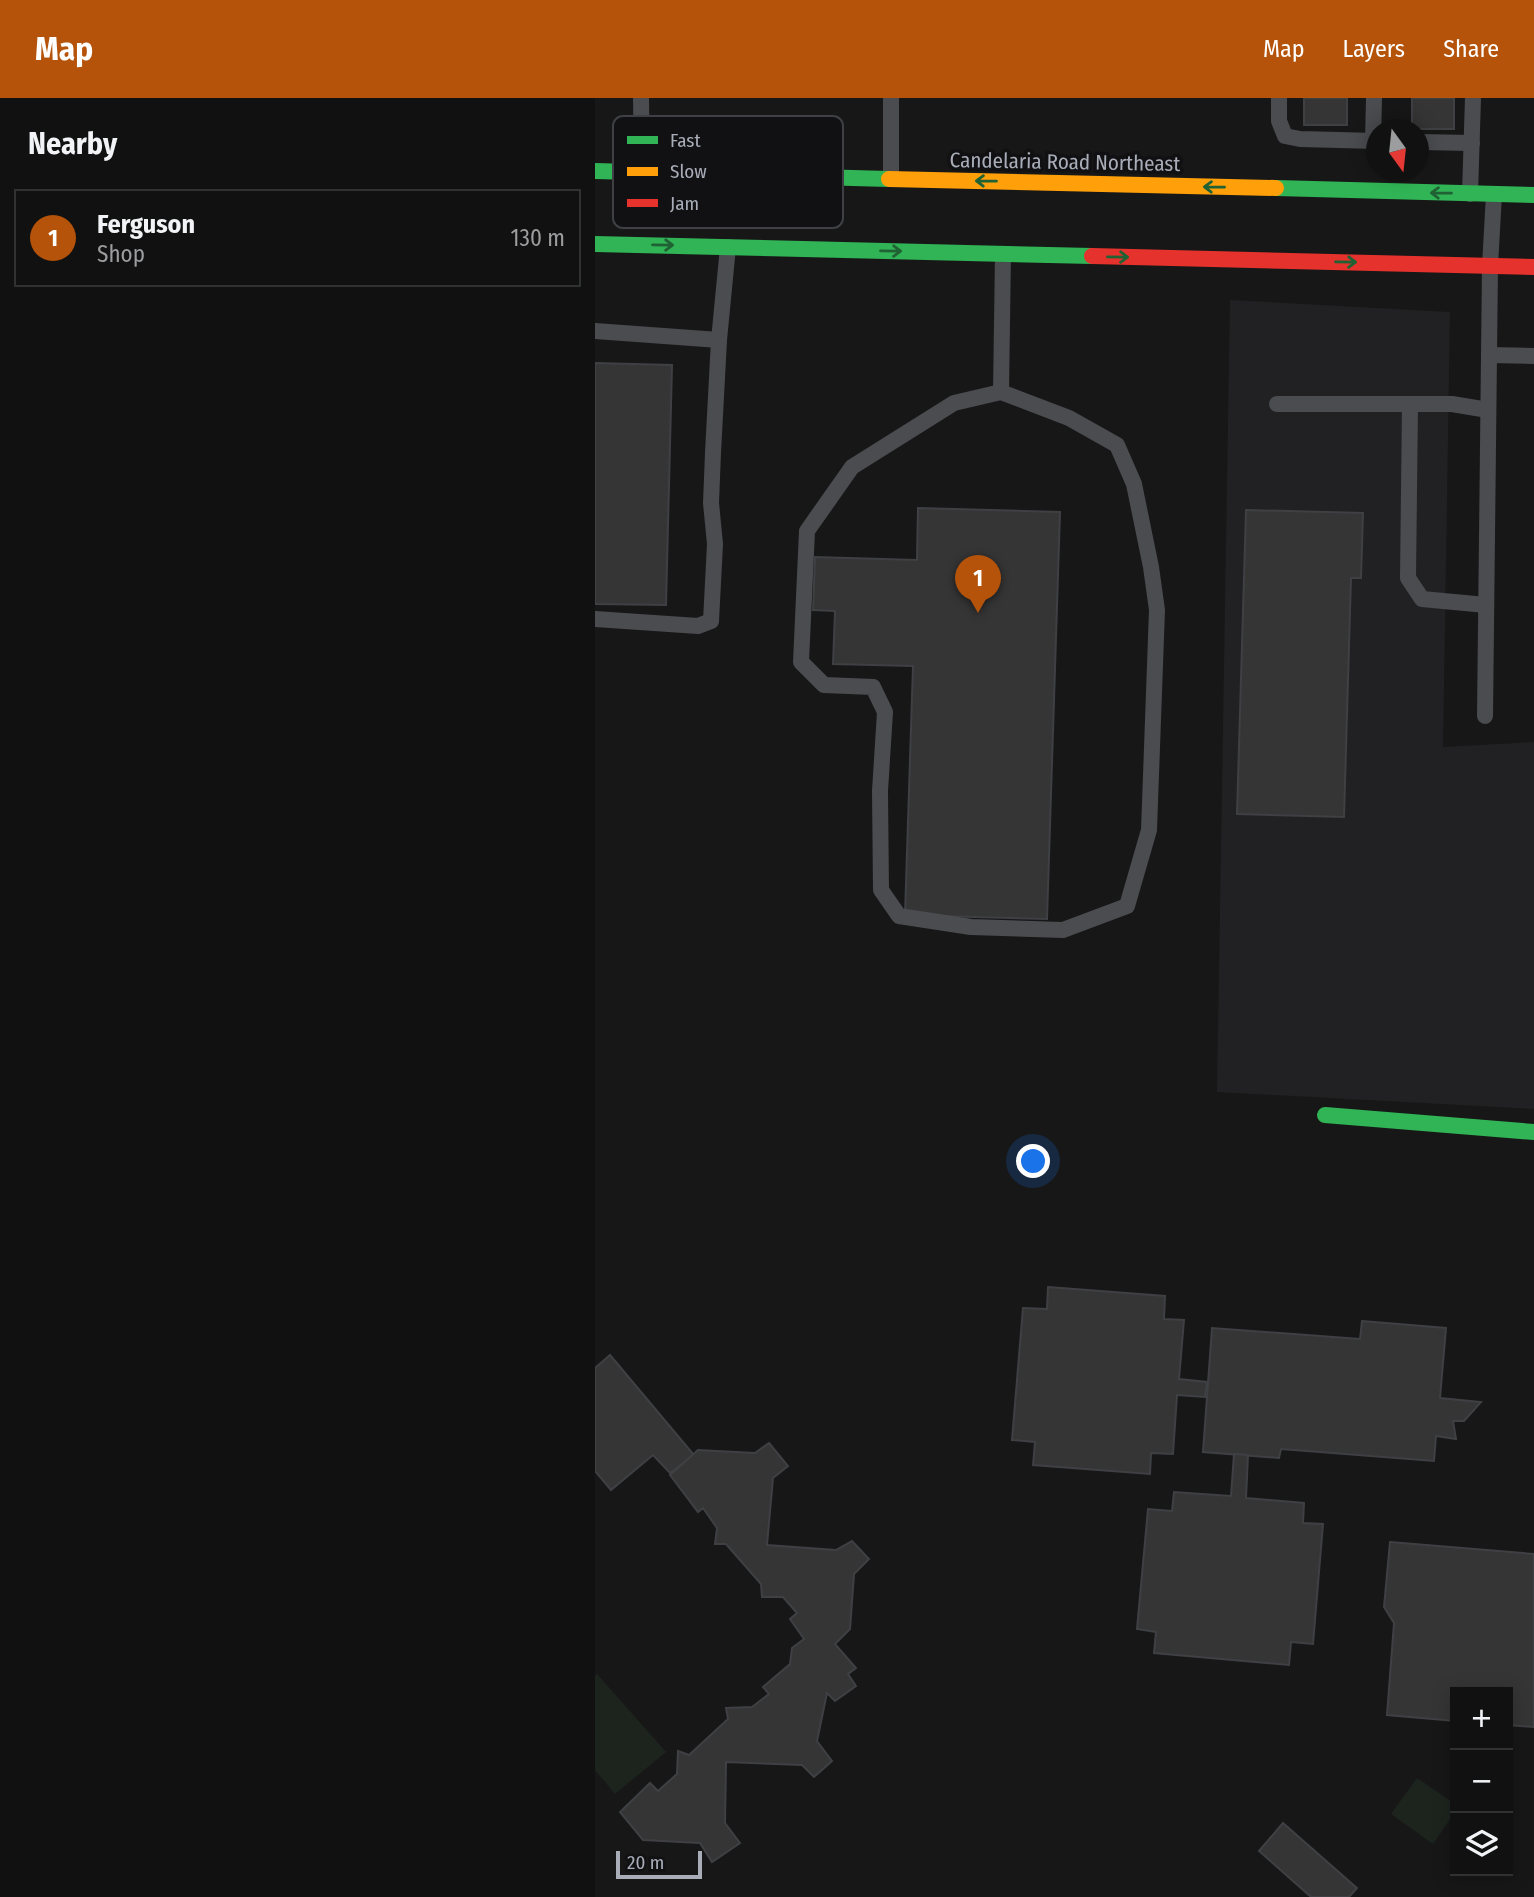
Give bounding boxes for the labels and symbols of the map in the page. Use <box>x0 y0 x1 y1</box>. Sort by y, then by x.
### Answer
legend <box>613 116 843 228</box>
north arrow <box>1366 119 1429 182</box>
text: Fast <box>670 129 701 152</box>
street label: Candelaria Road Northeast <box>949 147 1181 177</box>
text: Slow <box>670 160 707 183</box>
one-way arrow <box>975 175 998 188</box>
one-way arrow <box>1203 181 1226 194</box>
one-way arrow <box>1430 186 1453 200</box>
text: Jam <box>670 192 699 215</box>
one-way arrow <box>651 239 674 252</box>
one-way arrow <box>879 244 902 258</box>
one-way arrow <box>1106 250 1129 263</box>
one-way arrow <box>1334 256 1357 269</box>
pin: 1 <box>955 555 1001 613</box>
your location <box>1016 1144 1050 1178</box>
scale bar <box>616 1848 702 1880</box>

